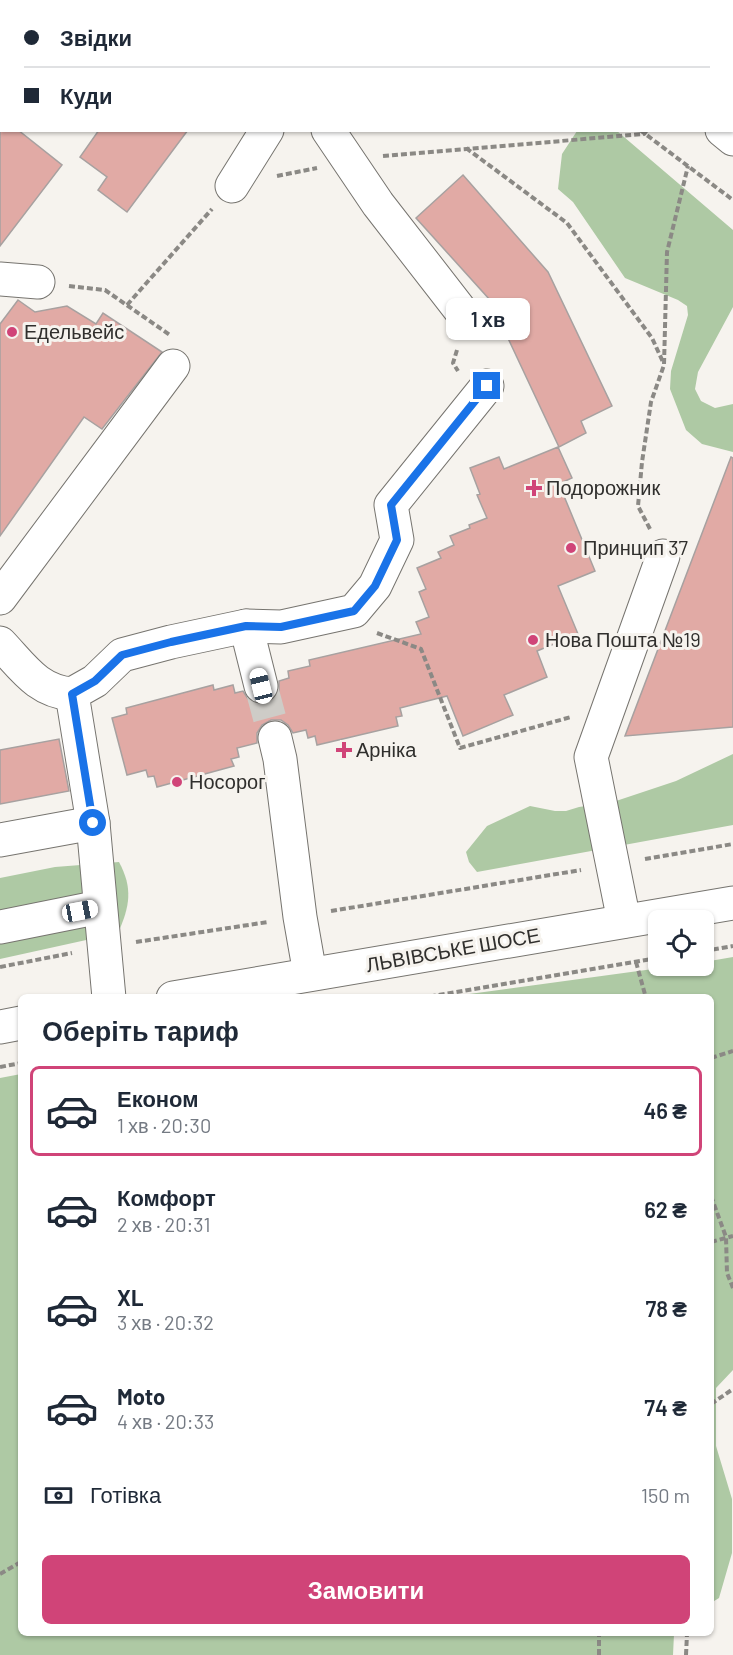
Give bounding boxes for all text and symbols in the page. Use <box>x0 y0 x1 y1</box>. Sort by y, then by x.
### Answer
text: Звідки <box>60 24 132 50</box>
text: Куди <box>60 82 113 108</box>
callout: 1 хв <box>445 299 529 341</box>
text: 1 хв <box>471 307 505 331</box>
place label: Едельвейс <box>24 319 124 343</box>
marker: Едельвейс <box>5 325 19 339</box>
route end <box>473 372 500 399</box>
place label: Подорожник <box>546 475 660 499</box>
marker: Подорожник <box>527 481 541 495</box>
place label: Принцип 37 <box>583 535 688 559</box>
marker: Принцип 37 <box>564 541 578 555</box>
place label: Нова Пошта №19 <box>545 627 701 651</box>
marker: Нова Пошта №19 <box>526 633 540 647</box>
car <box>248 666 274 706</box>
place label: Арніка <box>356 737 417 761</box>
marker: Арніка <box>337 743 351 757</box>
place label: Носорог <box>189 769 265 793</box>
marker: Носорог <box>170 775 184 789</box>
route start <box>79 809 106 836</box>
car <box>61 899 99 923</box>
map controls <box>648 910 714 976</box>
button: locate <box>648 910 714 976</box>
street label: ЛЬВІВСЬКЕ ШОСЕ <box>364 922 542 976</box>
text: Оберіть тариф <box>42 1014 239 1046</box>
icon: car <box>45 1084 99 1138</box>
text: Економ <box>117 1085 199 1111</box>
text: 46 ₴ <box>643 1097 687 1123</box>
text: 1 хв · 20:30 <box>117 1113 211 1137</box>
icon: car <box>45 1183 99 1237</box>
text: Комфорт <box>117 1184 216 1210</box>
text: 62 ₴ <box>644 1196 687 1222</box>
text: 2 хв · 20:31 <box>117 1212 211 1236</box>
icon: car <box>45 1282 99 1336</box>
text: XL <box>117 1284 143 1310</box>
text: 78 ₴ <box>645 1295 687 1321</box>
text: 3 хв · 20:32 <box>117 1310 214 1334</box>
icon: car <box>45 1381 99 1435</box>
text: Moto <box>117 1383 165 1409</box>
text: 74 ₴ <box>644 1394 687 1420</box>
text: 4 хв · 20:33 <box>117 1409 214 1433</box>
icon: cash <box>42 1479 75 1512</box>
text: Готівка <box>90 1481 161 1507</box>
text: 150 m <box>641 1483 690 1507</box>
button: Замовити <box>42 1555 690 1624</box>

